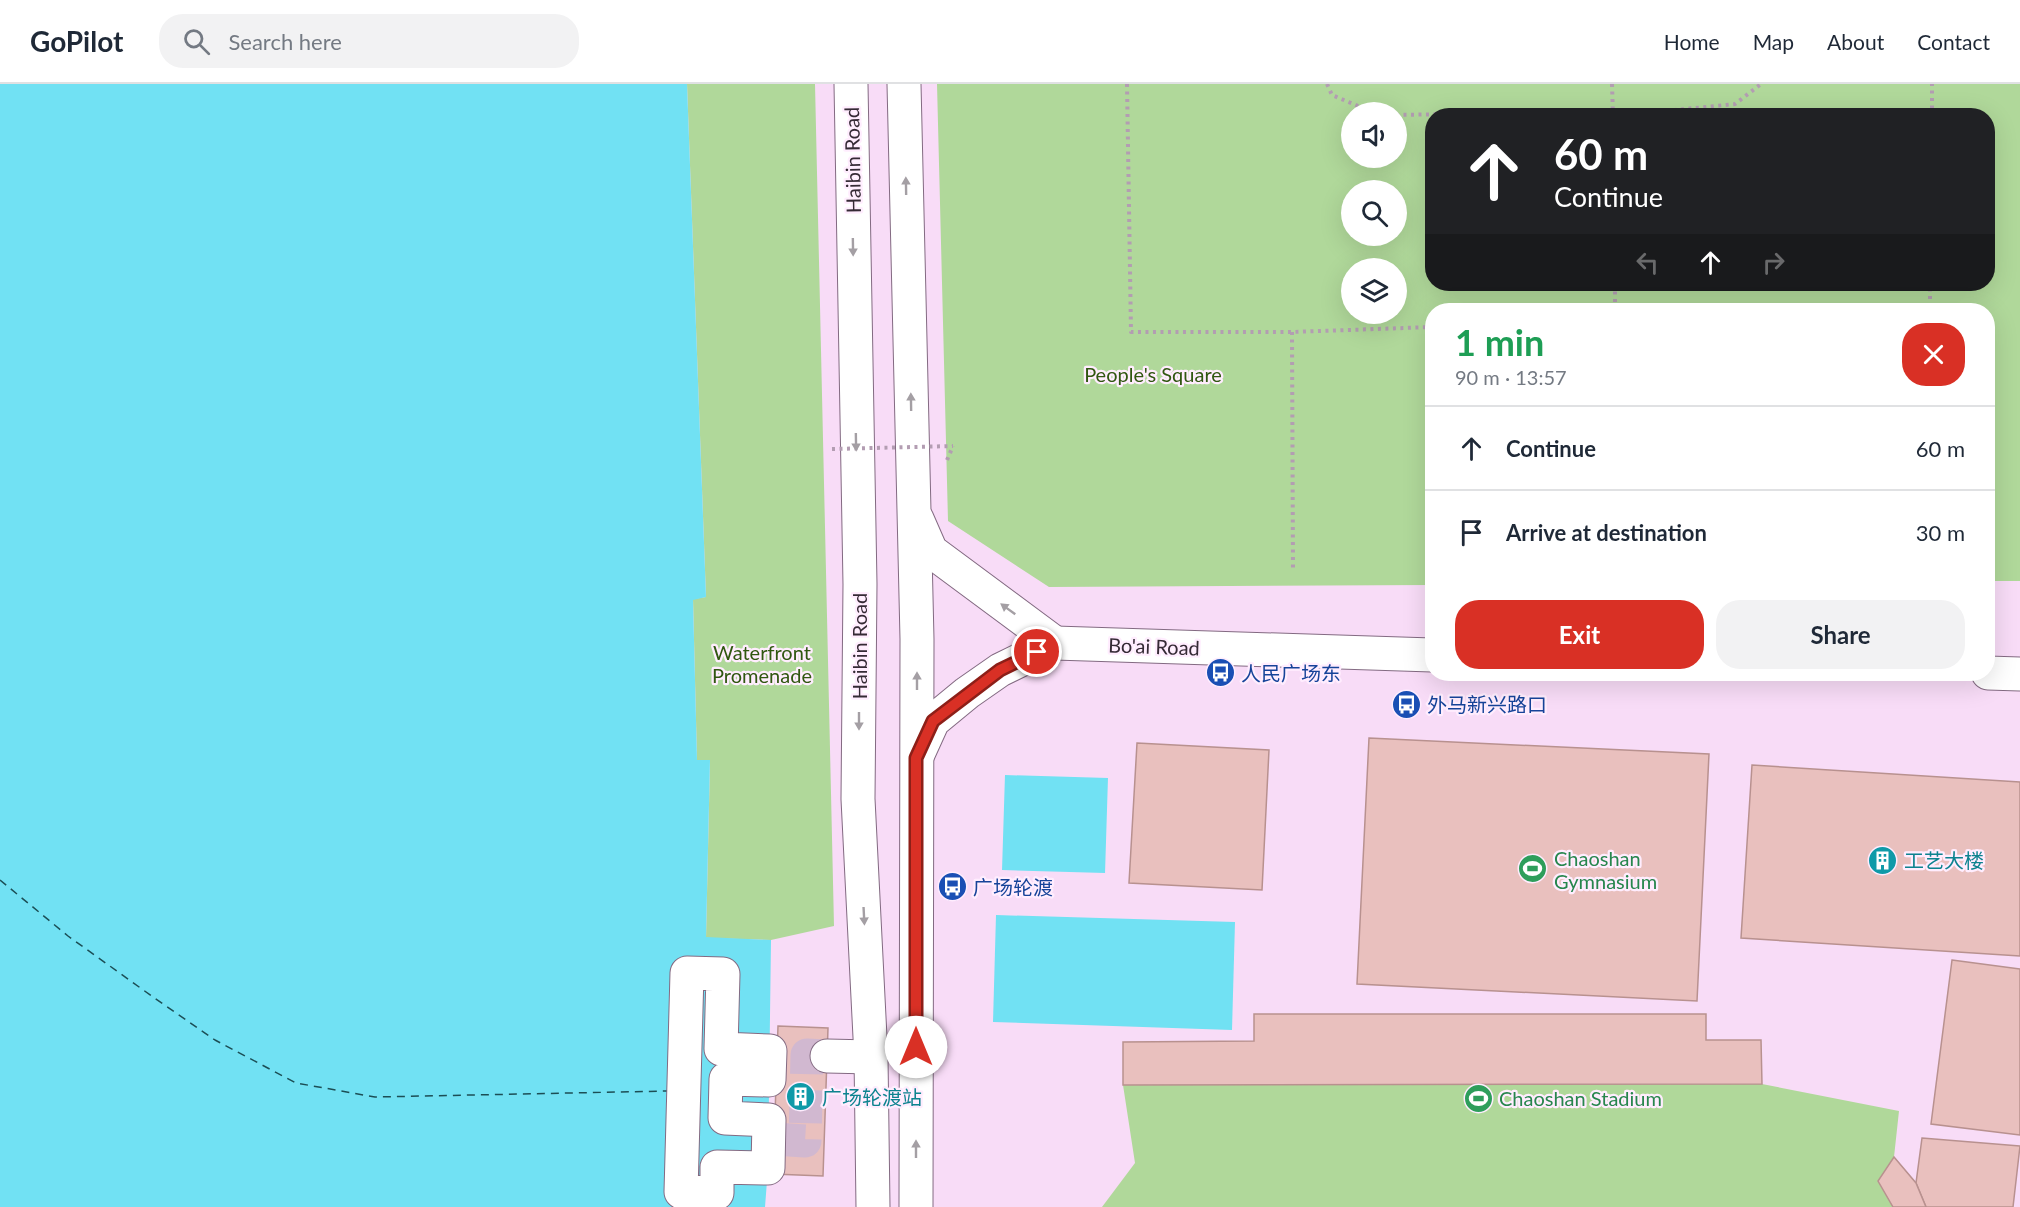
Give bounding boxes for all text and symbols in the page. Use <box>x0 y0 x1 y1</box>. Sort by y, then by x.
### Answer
search box <box>159 14 579 68</box>
text: GoPilot <box>30 24 123 58</box>
icon: search <box>180 25 213 58</box>
text: Search here <box>228 28 342 55</box>
text: Home <box>1664 29 1720 54</box>
text: Map <box>1753 29 1794 54</box>
text: About <box>1827 29 1884 54</box>
text: Contact <box>1917 29 1990 54</box>
map controls <box>1341 102 1407 324</box>
button: sound <box>1341 102 1407 168</box>
street label: Haibin Road <box>839 107 865 213</box>
text: 60 m <box>1554 129 1648 179</box>
icon: ahead <box>1455 132 1533 210</box>
one-way arrow <box>902 176 911 195</box>
button: search <box>1341 180 1407 246</box>
text: Continue <box>1554 180 1663 213</box>
one-way arrow <box>849 238 858 257</box>
icon: left <box>1631 246 1664 279</box>
icon: ahead <box>1694 246 1727 279</box>
icon: right <box>1757 246 1790 279</box>
button: layers <box>1341 258 1407 324</box>
text: 1 min <box>1455 320 1544 364</box>
button: close <box>1902 323 1965 386</box>
park label: People's Square <box>1084 362 1222 386</box>
text: 90 m · 13:57 <box>1455 365 1567 389</box>
one-way arrow <box>907 392 916 411</box>
icon: ahead <box>1455 432 1488 465</box>
one-way arrow <box>851 433 861 452</box>
text: Continue <box>1506 435 1596 462</box>
text: 60 m <box>1916 435 1965 462</box>
icon: arrive <box>1455 516 1488 549</box>
text: Arrive at destination <box>1506 519 1707 546</box>
text: 30 m <box>1916 519 1965 546</box>
street label: Haibin Road <box>847 593 871 699</box>
button: Exit <box>1455 600 1704 669</box>
button: Share <box>1716 600 1965 669</box>
one-way arrow <box>1000 603 1016 615</box>
pin <box>1011 626 1062 677</box>
street label: Bo'ai Road <box>1108 632 1200 660</box>
icon: arrive <box>1020 635 1053 668</box>
park label: Waterfront Promenade <box>712 640 812 687</box>
bus stop icon: 人民广场东 <box>1204 657 1236 689</box>
place label: 人民广场东 <box>1241 661 1341 685</box>
one-way arrow <box>912 671 922 690</box>
bus stop icon: 外马新兴路口 <box>1390 688 1422 720</box>
place label: 外马新兴路口 <box>1427 692 1547 716</box>
one-way arrow <box>854 712 864 731</box>
building icon: 工艺大楼 <box>1867 844 1899 876</box>
place label: Chaoshan Gymnasium <box>1554 846 1657 893</box>
place label: 工艺大楼 <box>1904 848 1984 872</box>
sports icon: Chaoshan Gymnasium <box>1517 853 1549 885</box>
bus stop icon: 广场轮渡 <box>936 871 968 903</box>
place label: 广场轮渡 <box>973 875 1053 899</box>
one-way arrow <box>860 907 869 926</box>
position arrow <box>884 1015 948 1079</box>
building icon: 广场轮渡站 <box>785 1081 817 1113</box>
sports icon: Chaoshan Stadium <box>1462 1082 1494 1114</box>
place label: 广场轮渡站 <box>822 1085 922 1109</box>
place label: Chaoshan Stadium <box>1499 1086 1662 1110</box>
one-way arrow <box>911 1139 921 1158</box>

